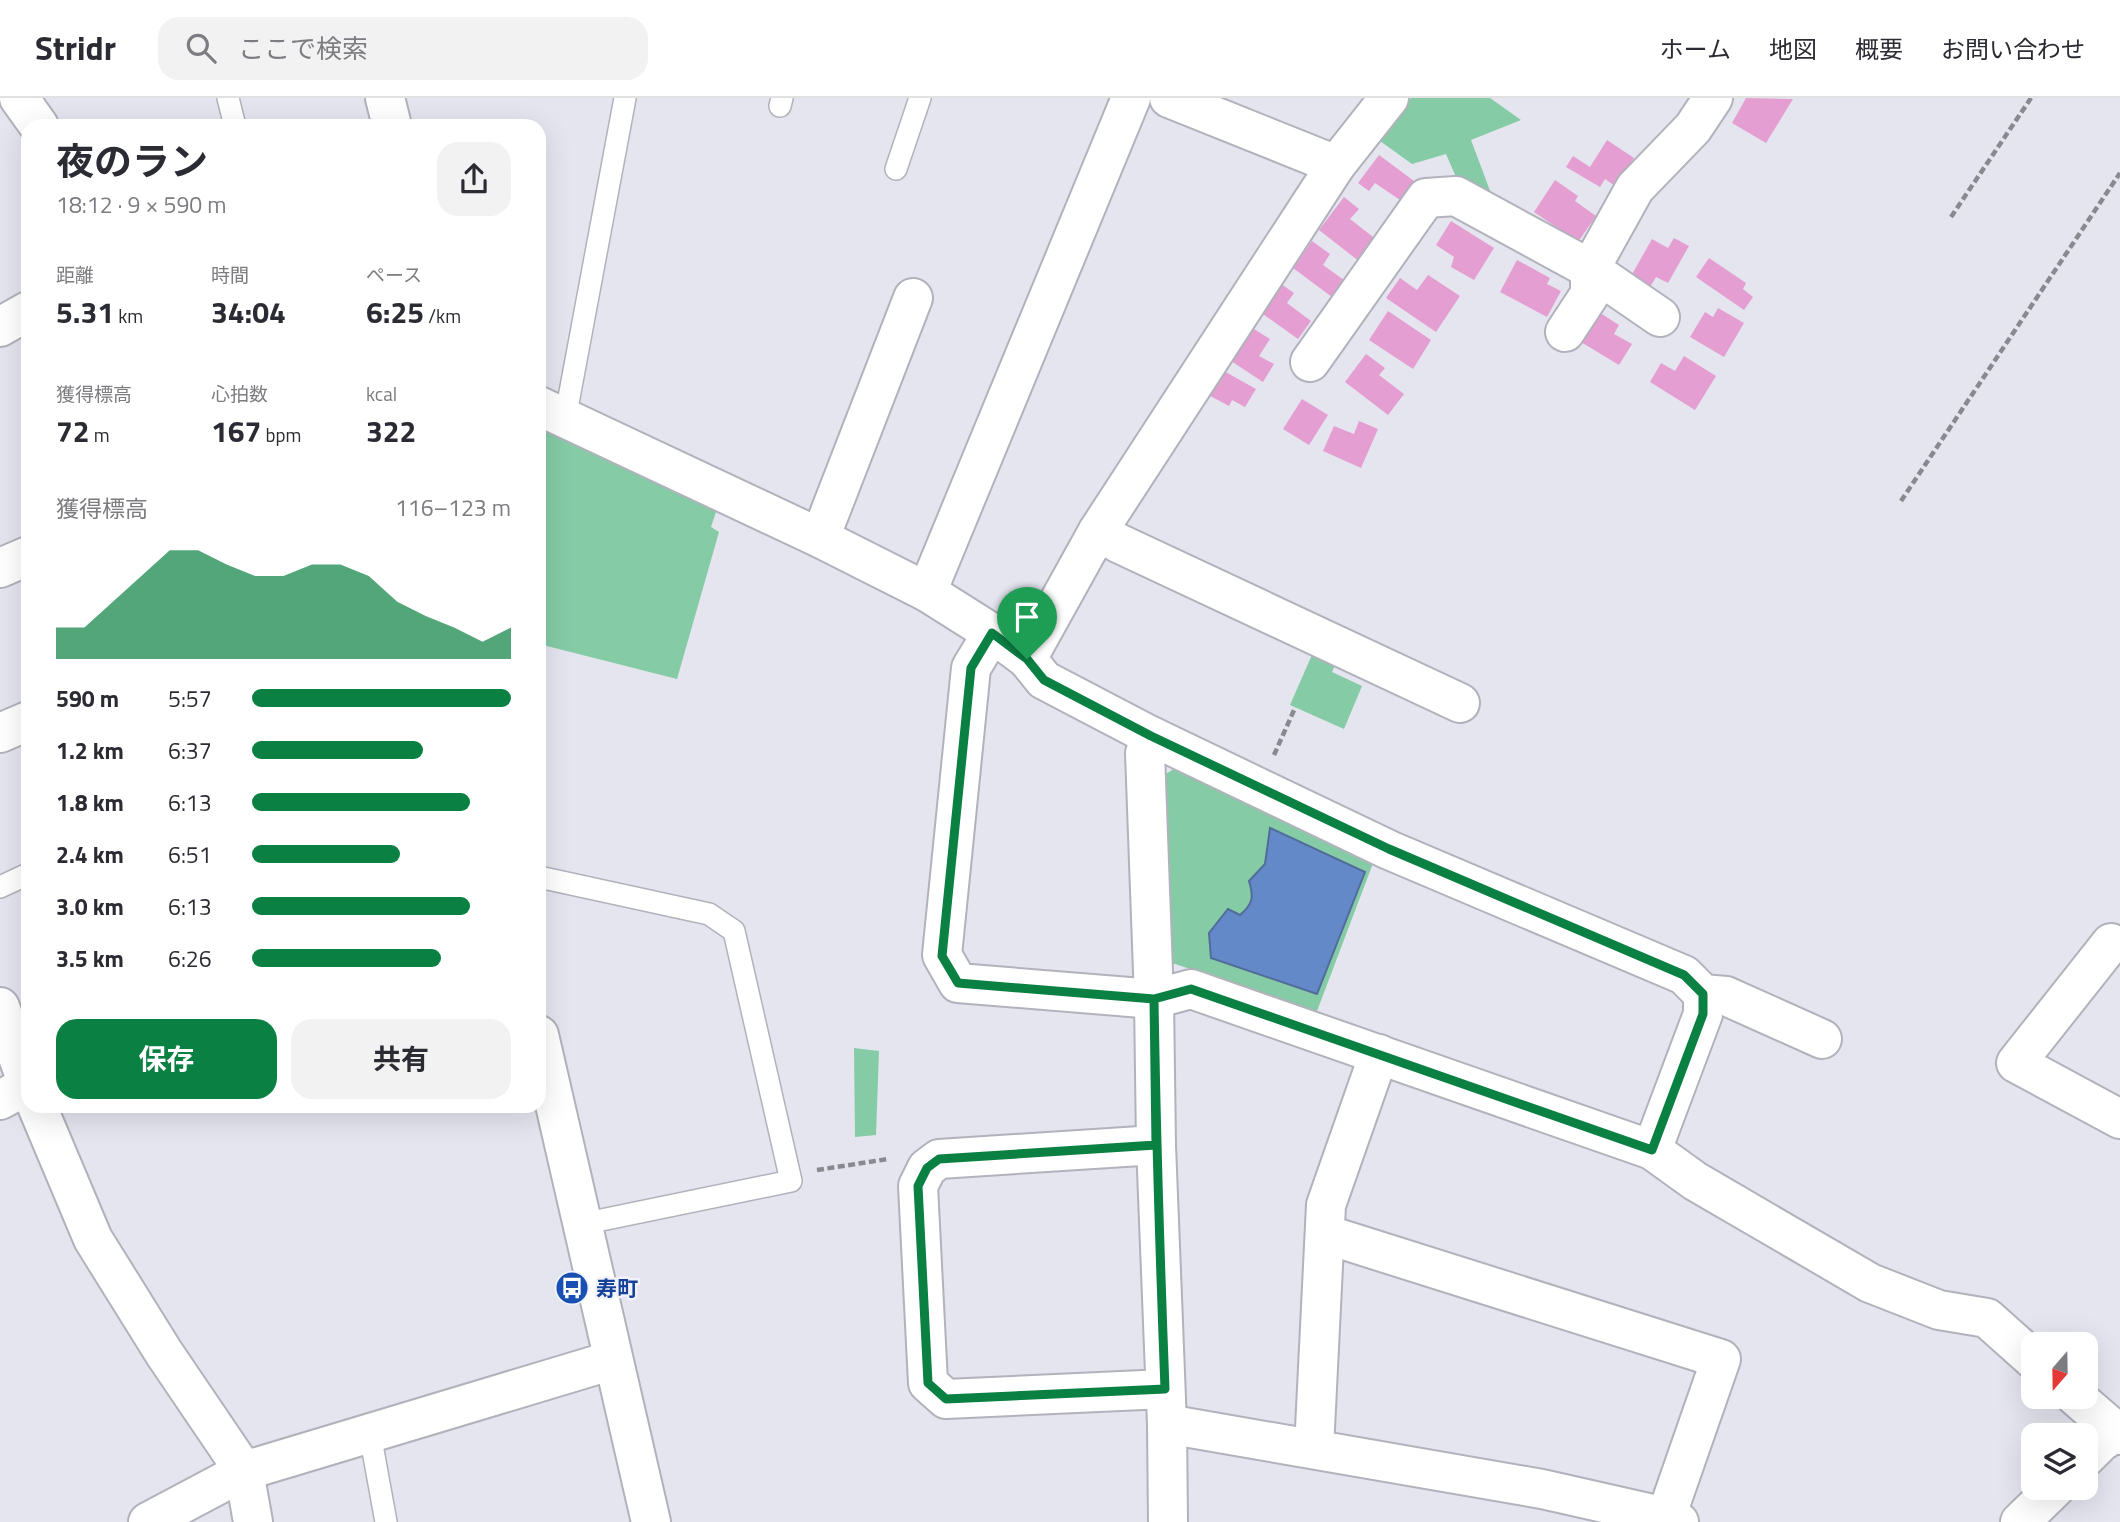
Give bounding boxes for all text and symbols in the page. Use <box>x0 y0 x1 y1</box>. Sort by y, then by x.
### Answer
search box <box>158 17 648 80</box>
text: Stridr <box>35 23 116 73</box>
icon: search <box>182 29 220 67</box>
text: ここで検索 <box>238 29 368 68</box>
text: ホーム <box>1660 31 1731 67</box>
text: 地図 <box>1769 31 1817 67</box>
text: 概要 <box>1855 31 1903 67</box>
text: お問い合わせ <box>1941 31 2085 67</box>
text: 夜のラン <box>56 132 208 190</box>
button: share <box>437 142 511 216</box>
text: 18:12 · 9 × 590 m <box>56 187 226 222</box>
text: 距離 <box>56 260 94 289</box>
text: 時間 <box>211 260 249 289</box>
text: ペース <box>366 260 422 289</box>
text: 5.31 <box>56 289 114 335</box>
text: 34:04 <box>211 289 286 335</box>
text: 6:25 <box>366 289 424 335</box>
text: km <box>114 301 143 330</box>
text: /km <box>424 301 461 330</box>
text: 獲得標高 <box>56 379 132 408</box>
text: 心拍数 <box>211 379 268 408</box>
text: kcal <box>366 379 397 408</box>
text: 72 <box>56 408 90 454</box>
text: 167 <box>211 408 261 454</box>
text: 322 <box>366 408 416 454</box>
text: m <box>90 420 110 449</box>
text: bpm <box>261 420 301 449</box>
text: 116–123 m <box>395 490 511 525</box>
text: 獲得標高 <box>56 491 148 526</box>
pin <box>997 587 1057 659</box>
icon: arrive <box>1008 598 1046 636</box>
text: 590 m <box>56 681 119 716</box>
text: 5:57 <box>168 681 212 716</box>
text: 1.2 km <box>56 733 124 768</box>
text: 6:37 <box>168 733 212 768</box>
text: 1.8 km <box>56 785 124 820</box>
text: 6:13 <box>168 785 212 820</box>
text: 2.4 km <box>56 837 124 872</box>
text: 6:51 <box>168 837 212 872</box>
text: 3.0 km <box>56 889 124 924</box>
text: 6:13 <box>168 889 212 924</box>
text: 3.5 km <box>56 941 124 976</box>
text: 6:26 <box>168 941 212 976</box>
button: 保存 <box>56 1019 277 1099</box>
button: 共有 <box>291 1019 511 1099</box>
bus stop icon: 寿町 <box>553 1269 591 1307</box>
place label: 寿町 <box>596 1272 638 1304</box>
north arrow <box>2021 1332 2098 1409</box>
map controls <box>2021 1332 2098 1500</box>
button: layers <box>2021 1423 2098 1500</box>

